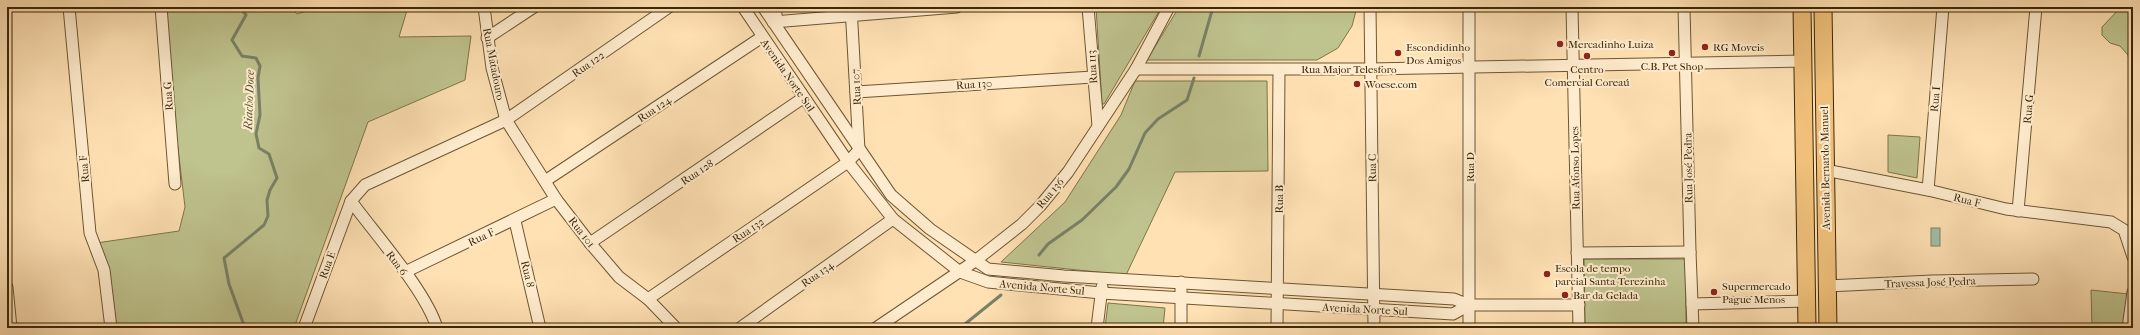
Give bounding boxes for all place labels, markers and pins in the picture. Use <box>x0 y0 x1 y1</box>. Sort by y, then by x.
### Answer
place label: Mercadinho Luiza <box>1568 38 1655 51</box>
marker: Mercadinho Luiza <box>1555 39 1565 49</box>
place label: Escondidinho Dos Amigos <box>1406 41 1470 67</box>
place label: RG Moveis <box>1713 41 1764 54</box>
marker: RG Moveis <box>1700 42 1710 52</box>
marker: Escondidinho Dos Amigos <box>1393 48 1403 58</box>
marker: C.B. Pet Shop <box>1667 48 1677 58</box>
marker: Centro Comercial Coreaú <box>1582 51 1592 61</box>
place label: C.B. Pet Shop <box>1641 60 1703 73</box>
place label: Centro Comercial Coreaú <box>1545 63 1630 89</box>
place label: Woese.com <box>1364 78 1418 91</box>
marker: Woese.com <box>1352 79 1362 89</box>
place label: Escola de tempo parcial Santa Terezinha <box>1554 262 1666 288</box>
marker: Escola de tempo parcial Santa Terezinha <box>1542 269 1552 279</box>
place label: Supermercado Pague Menos <box>1722 280 1791 306</box>
marker: Supermercado Pague Menos <box>1709 287 1719 297</box>
place label: Bar da Gelada <box>1573 289 1639 302</box>
marker: Bar da Gelada <box>1560 290 1570 300</box>

